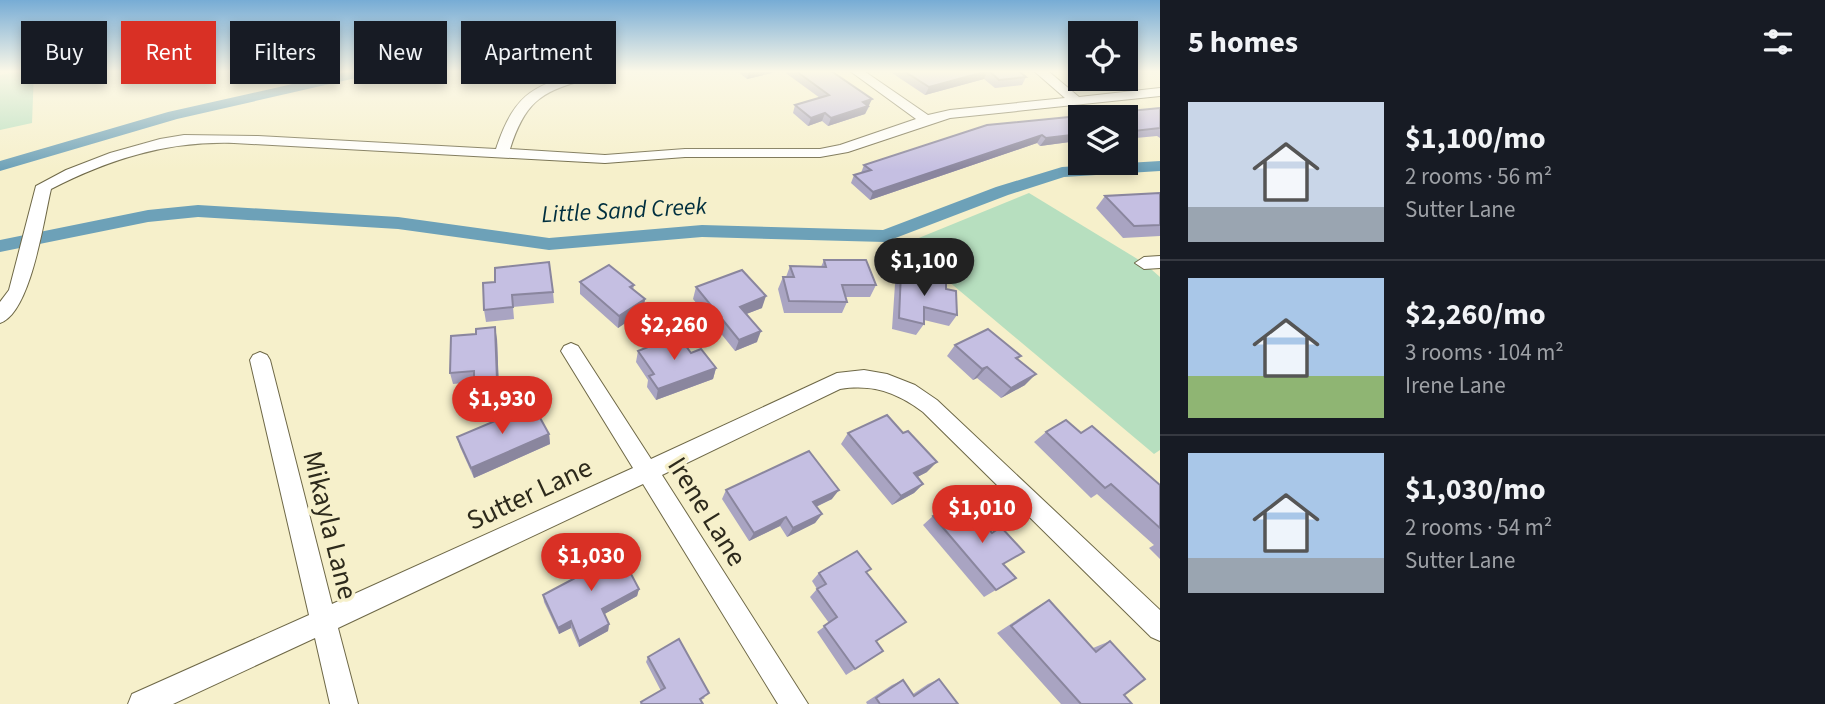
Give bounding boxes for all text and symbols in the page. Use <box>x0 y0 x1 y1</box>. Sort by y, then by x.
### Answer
chip: Buy <box>21 21 107 84</box>
chip: Rent <box>121 21 216 84</box>
chip: Filters <box>230 21 340 84</box>
chip: New <box>354 21 447 84</box>
chip: Apartment <box>461 21 616 84</box>
map controls <box>1068 21 1138 175</box>
button: locate <box>1068 21 1138 91</box>
text: 5 homes <box>1188 21 1298 64</box>
icon: filters <box>1759 23 1797 61</box>
button: layers <box>1068 105 1138 175</box>
text: $1,100/mo <box>1405 117 1546 160</box>
icon: home <box>1244 130 1328 214</box>
text: 2 rooms · 56 m² <box>1405 160 1552 193</box>
water label: Little Sand Creek <box>540 189 708 232</box>
text: Sutter Lane <box>1405 193 1515 226</box>
pin: $1,100 <box>867 238 981 298</box>
text: $1,100 <box>890 244 958 277</box>
text: $2,260/mo <box>1405 293 1546 336</box>
pin: $2,260 <box>617 302 731 362</box>
icon: home <box>1244 306 1328 390</box>
text: $2,260 <box>640 308 708 341</box>
text: 3 rooms · 104 m² <box>1405 336 1564 369</box>
text: Irene Lane <box>1405 369 1506 402</box>
pin: $1,930 <box>445 376 559 436</box>
text: $1,930 <box>468 382 536 415</box>
street label: Mikayla Lane <box>292 447 368 604</box>
street label: Sutter Lane <box>460 447 599 540</box>
street label: Irene Lane <box>658 449 757 574</box>
text: $1,030/mo <box>1405 468 1546 511</box>
icon: home <box>1244 481 1328 565</box>
pin: $1,010 <box>925 486 1039 545</box>
text: $1,010 <box>948 491 1016 524</box>
text: 2 rooms · 54 m² <box>1405 511 1552 544</box>
pin: $1,030 <box>534 534 648 593</box>
text: $1,030 <box>557 539 625 572</box>
text: Sutter Lane <box>1405 544 1515 577</box>

